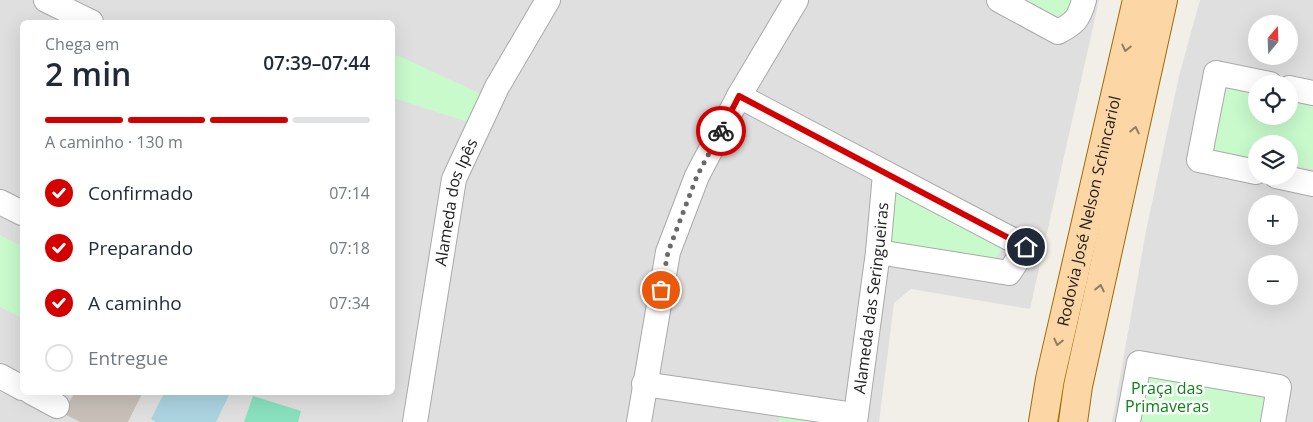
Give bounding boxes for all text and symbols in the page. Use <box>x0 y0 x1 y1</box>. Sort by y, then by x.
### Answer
north arrow <box>1248 15 1298 65</box>
map controls <box>1248 15 1298 305</box>
text: Chega em <box>45 33 119 55</box>
one-way arrow <box>1121 43 1132 52</box>
text: 07:39–07:44 <box>263 50 370 76</box>
text: 2 min <box>45 52 131 95</box>
button: locate <box>1248 75 1298 125</box>
street label: Rodovia José Nelson Schincariol <box>1051 93 1126 328</box>
courier <box>696 106 746 156</box>
icon: bike <box>707 117 735 145</box>
one-way arrow <box>1129 125 1140 134</box>
text: A caminho · 130 m <box>45 131 183 153</box>
street label: Alameda dos Ipês <box>429 135 483 268</box>
button: layers <box>1248 135 1298 185</box>
icon: check <box>45 179 73 207</box>
text: Confirmado <box>88 180 193 206</box>
text: 07:14 <box>329 182 370 204</box>
button: + <box>1248 195 1298 245</box>
street label: Alameda das Seringueiras <box>848 201 893 395</box>
pin <box>1005 226 1047 268</box>
icon: home <box>1012 233 1040 261</box>
icon: check <box>45 234 73 262</box>
text: Preparando <box>88 235 193 261</box>
text: 07:18 <box>329 237 370 259</box>
button: − <box>1248 255 1298 305</box>
pin <box>640 269 682 311</box>
icon: bag <box>647 276 675 304</box>
one-way arrow <box>1094 284 1105 293</box>
icon: check <box>45 289 73 317</box>
text: A caminho <box>88 290 182 316</box>
text: 07:34 <box>329 292 370 314</box>
one-way arrow <box>1053 338 1064 347</box>
text: Entregue <box>88 345 168 371</box>
park label: Praça das Primaveras <box>1125 377 1209 417</box>

